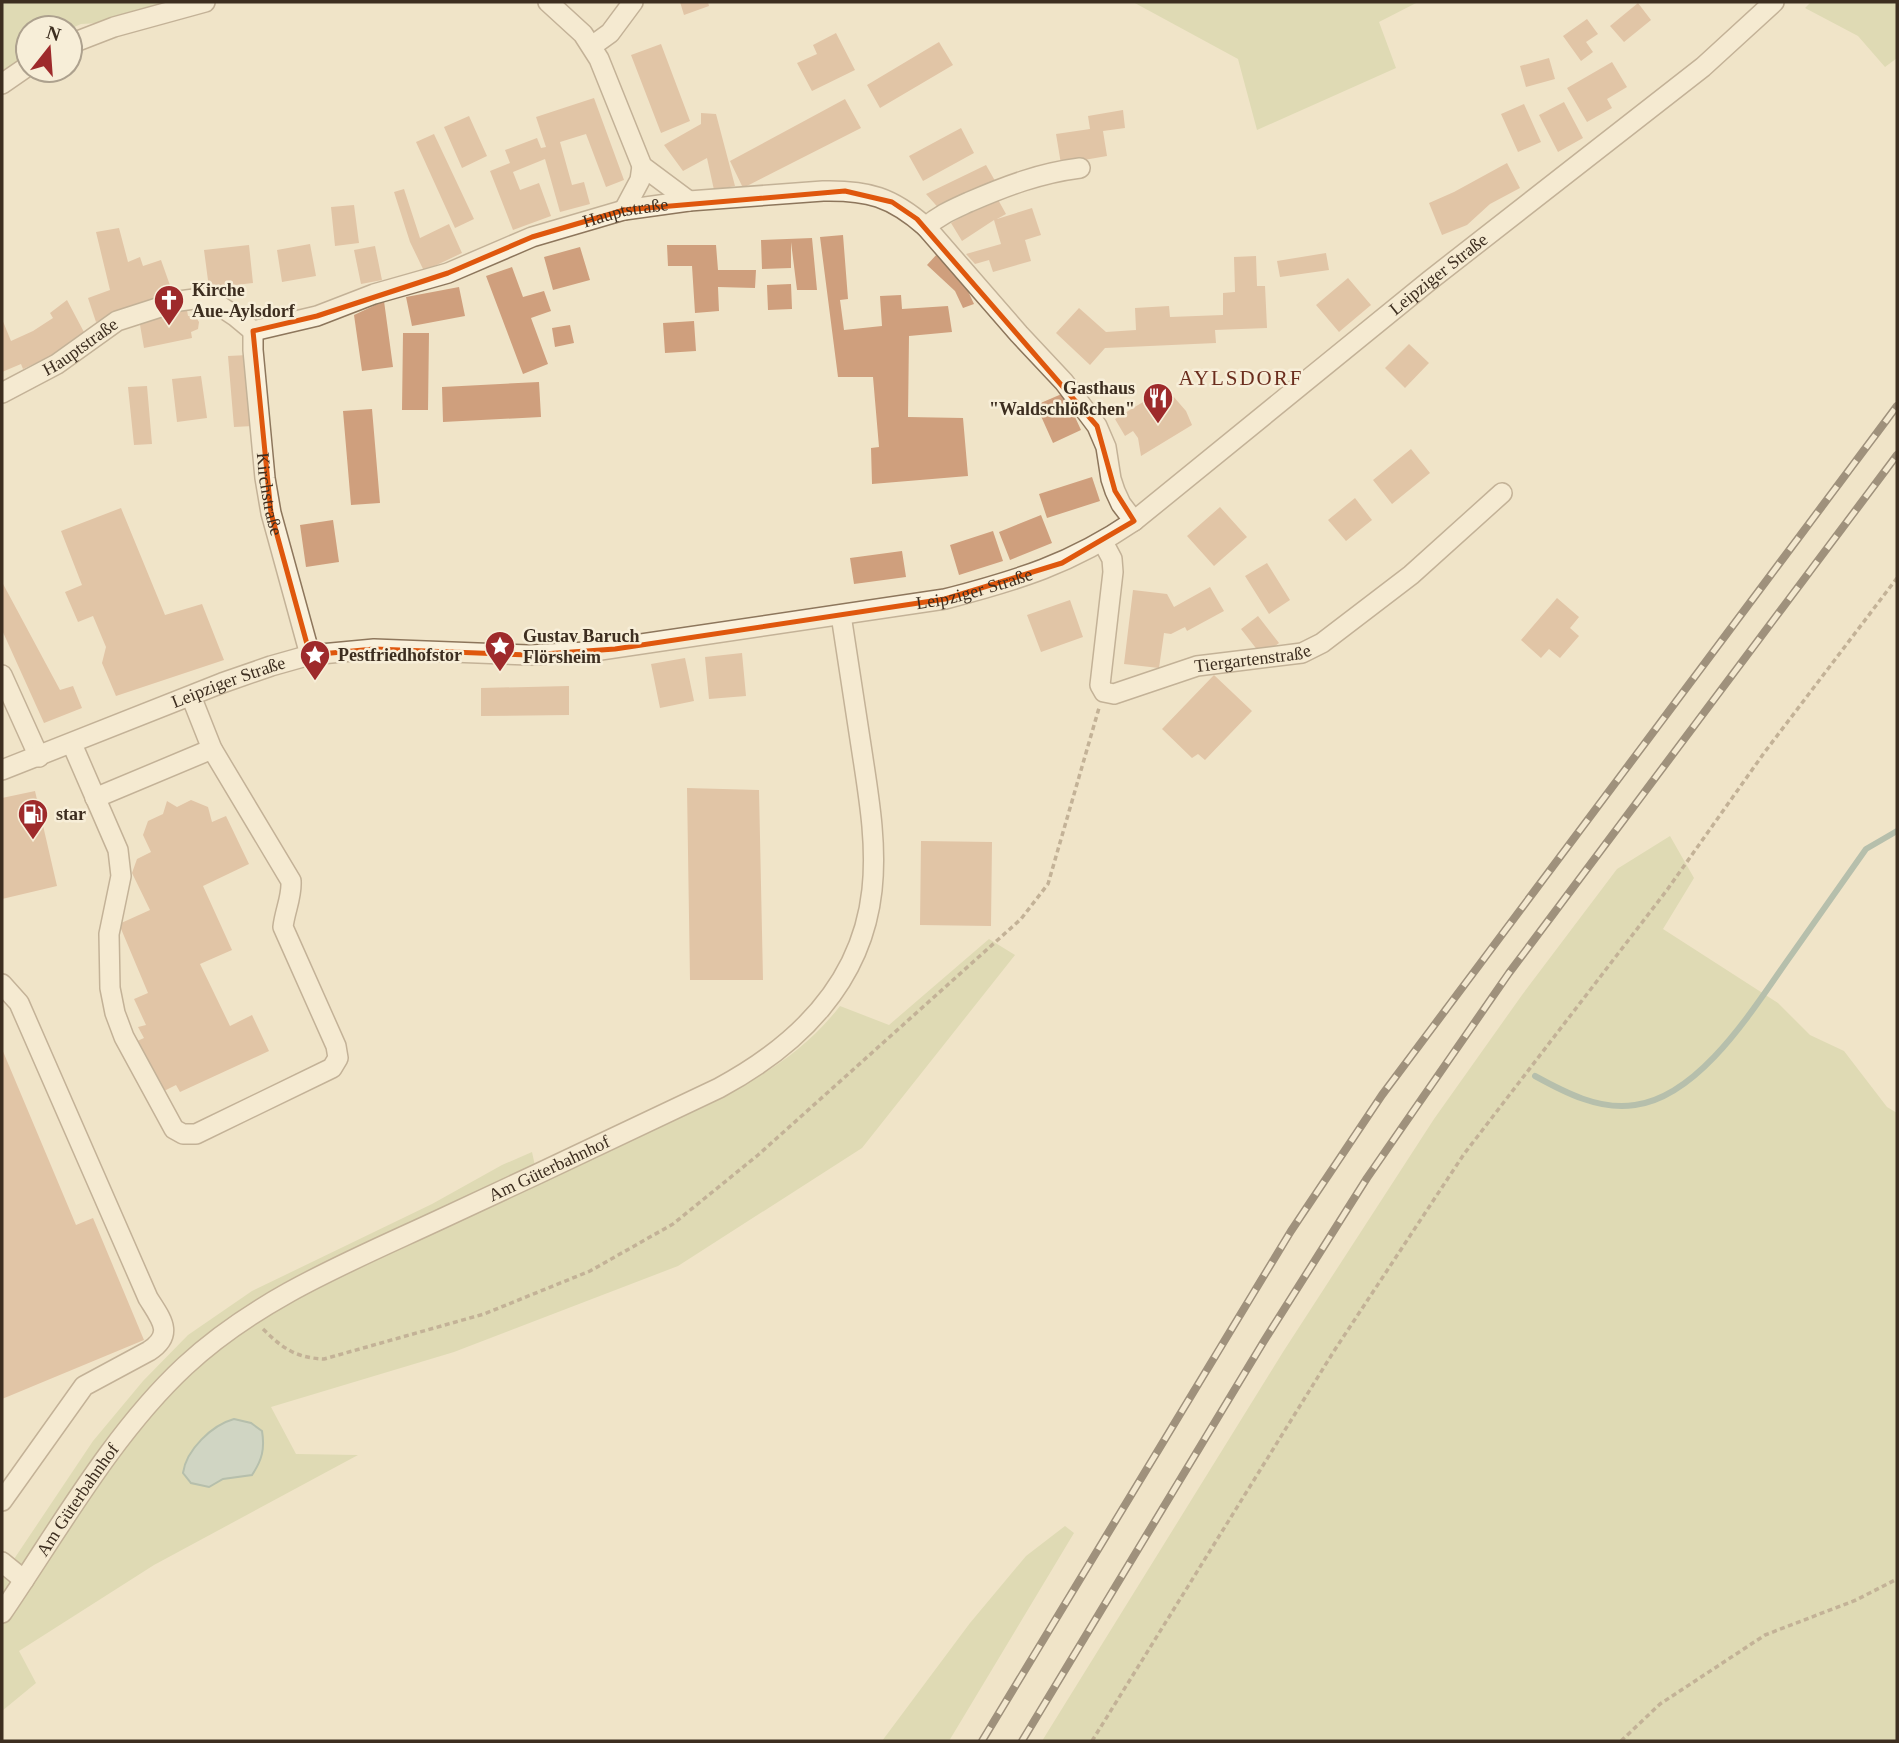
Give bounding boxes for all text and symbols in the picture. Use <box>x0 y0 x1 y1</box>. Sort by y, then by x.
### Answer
north arrow <box>14 14 84 84</box>
text: N <box>44 21 64 45</box>
street label: Hauptstraße <box>580 194 669 232</box>
street label: Leipziger Straße <box>1385 229 1491 319</box>
place label: Kirche Aue-Aylsdorf <box>192 280 296 321</box>
church icon: Kirche Aue-Aylsdorf <box>152 283 186 327</box>
street label: Hauptstraße <box>39 314 122 380</box>
district label: AYLSDORF <box>1179 366 1303 390</box>
place label: Gasthaus "Waldschlößchen" <box>989 378 1135 419</box>
restaurant icon: Gasthaus "Waldschlößchen" <box>1141 381 1175 425</box>
street label: Kirchstraße <box>253 452 287 538</box>
street label: Leipziger Straße <box>915 564 1035 613</box>
place label: Gustav Baruch Flörsheim <box>523 626 640 667</box>
place icon: Gustav Baruch Flörsheim <box>483 629 517 673</box>
place icon: Pestfriedhofstor <box>298 638 332 682</box>
street label: Tiergartenstraße <box>1193 640 1314 676</box>
place label: Pestfriedhofstor <box>338 645 462 665</box>
street label: Leipziger Straße <box>169 652 288 712</box>
fuel station icon: star <box>16 797 50 841</box>
place label: star <box>56 804 86 824</box>
street label: Am Güterbahnhof <box>485 1131 613 1205</box>
street label: Am Güterbahnhof <box>32 1440 123 1560</box>

